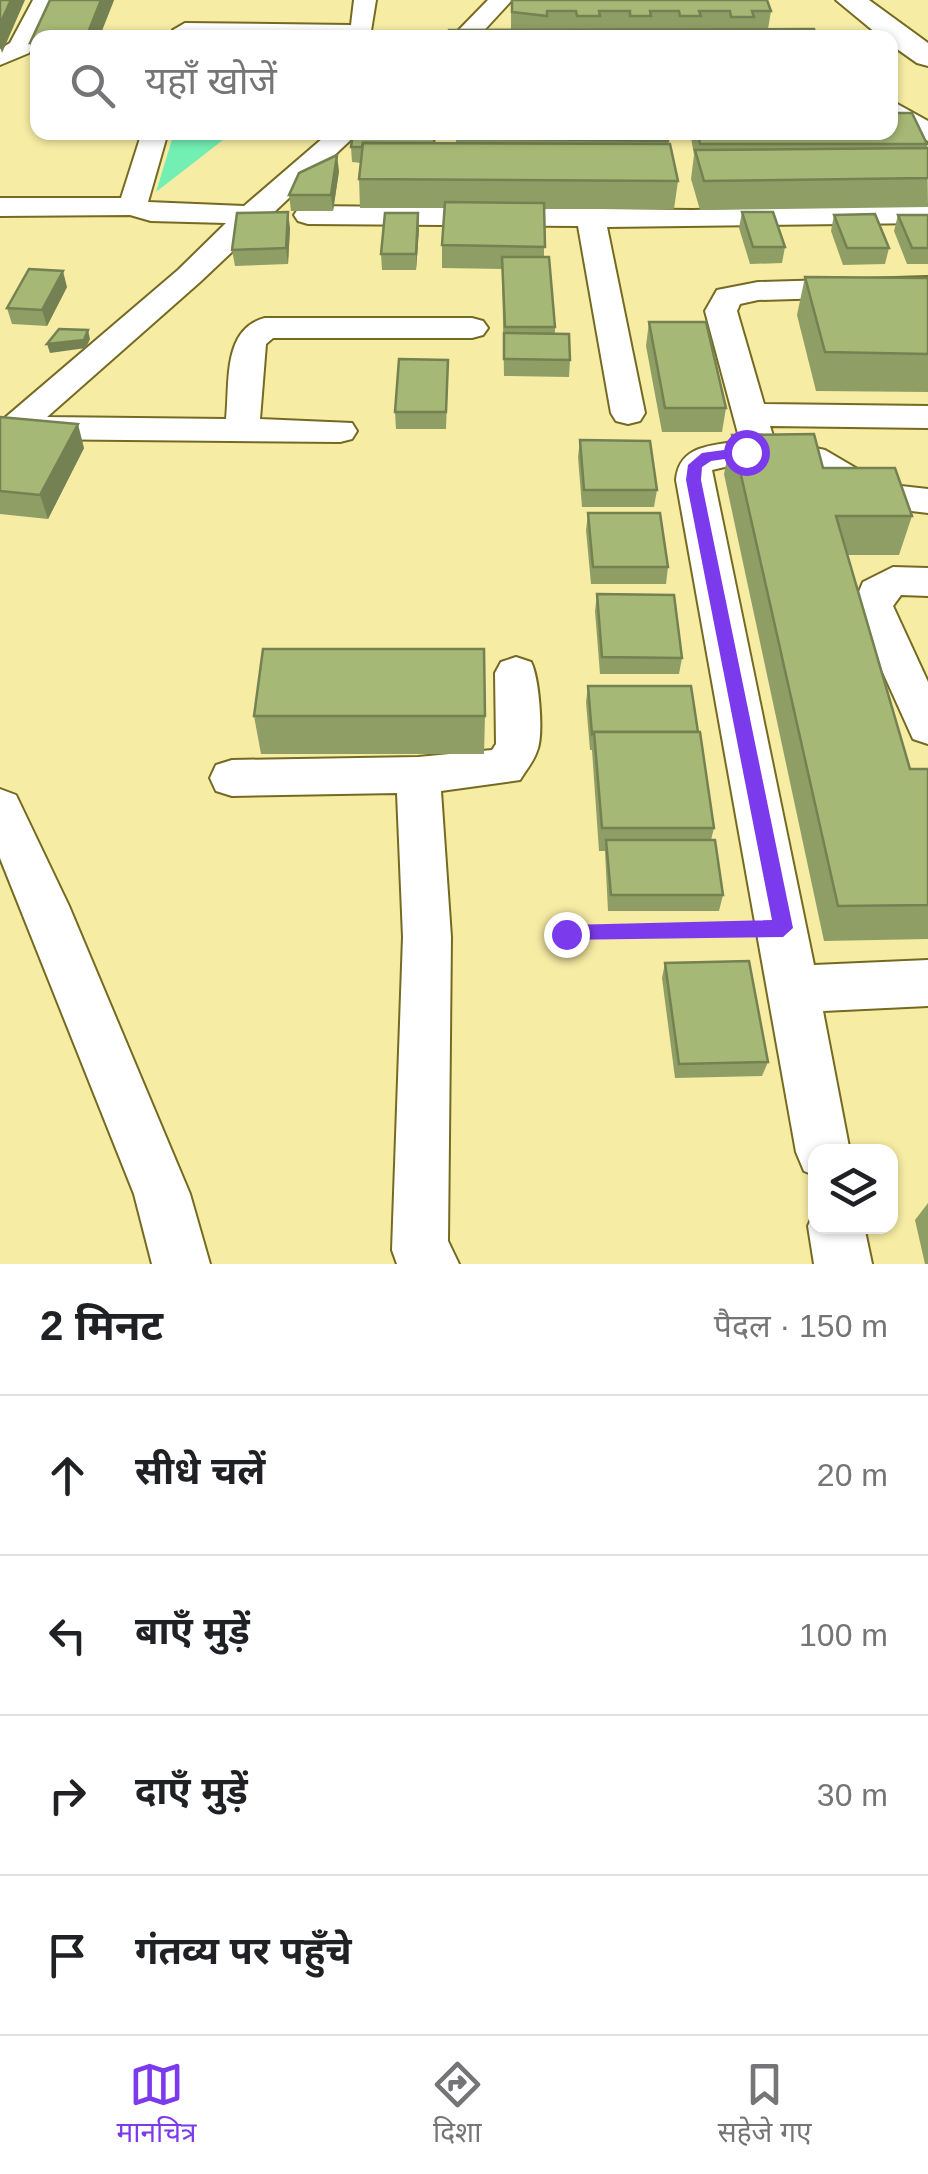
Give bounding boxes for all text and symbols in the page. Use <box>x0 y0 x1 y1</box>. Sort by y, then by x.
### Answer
search box <box>30 30 898 140</box>
icon: search <box>65 58 120 113</box>
text: यहाँ खोजें <box>145 60 277 102</box>
route start <box>724 430 770 476</box>
route end <box>544 912 590 958</box>
map controls <box>808 1144 898 1234</box>
button: layers <box>808 1144 898 1234</box>
text: 2 मिनट <box>40 1302 163 1349</box>
text: पैदल · 150 m <box>714 1308 888 1344</box>
icon: ahead <box>40 1448 95 1503</box>
text: सीधे चलें <box>135 1450 265 1492</box>
text: 20 m <box>817 1457 888 1493</box>
icon: left <box>40 1608 95 1663</box>
text: बाएँ मुड़ें <box>135 1610 250 1652</box>
text: 100 m <box>799 1617 888 1653</box>
icon: right <box>40 1768 95 1823</box>
text: दाएँ मुड़ें <box>135 1770 248 1812</box>
text: 30 m <box>817 1777 888 1813</box>
icon: arrive <box>40 1928 95 1983</box>
text: गंतव्य पर पहुँचे <box>135 1930 351 1972</box>
tab: मानचित्र <box>117 2057 197 2153</box>
tab: दिशा <box>430 2057 485 2153</box>
tab: सहेजे गए <box>718 2057 811 2153</box>

